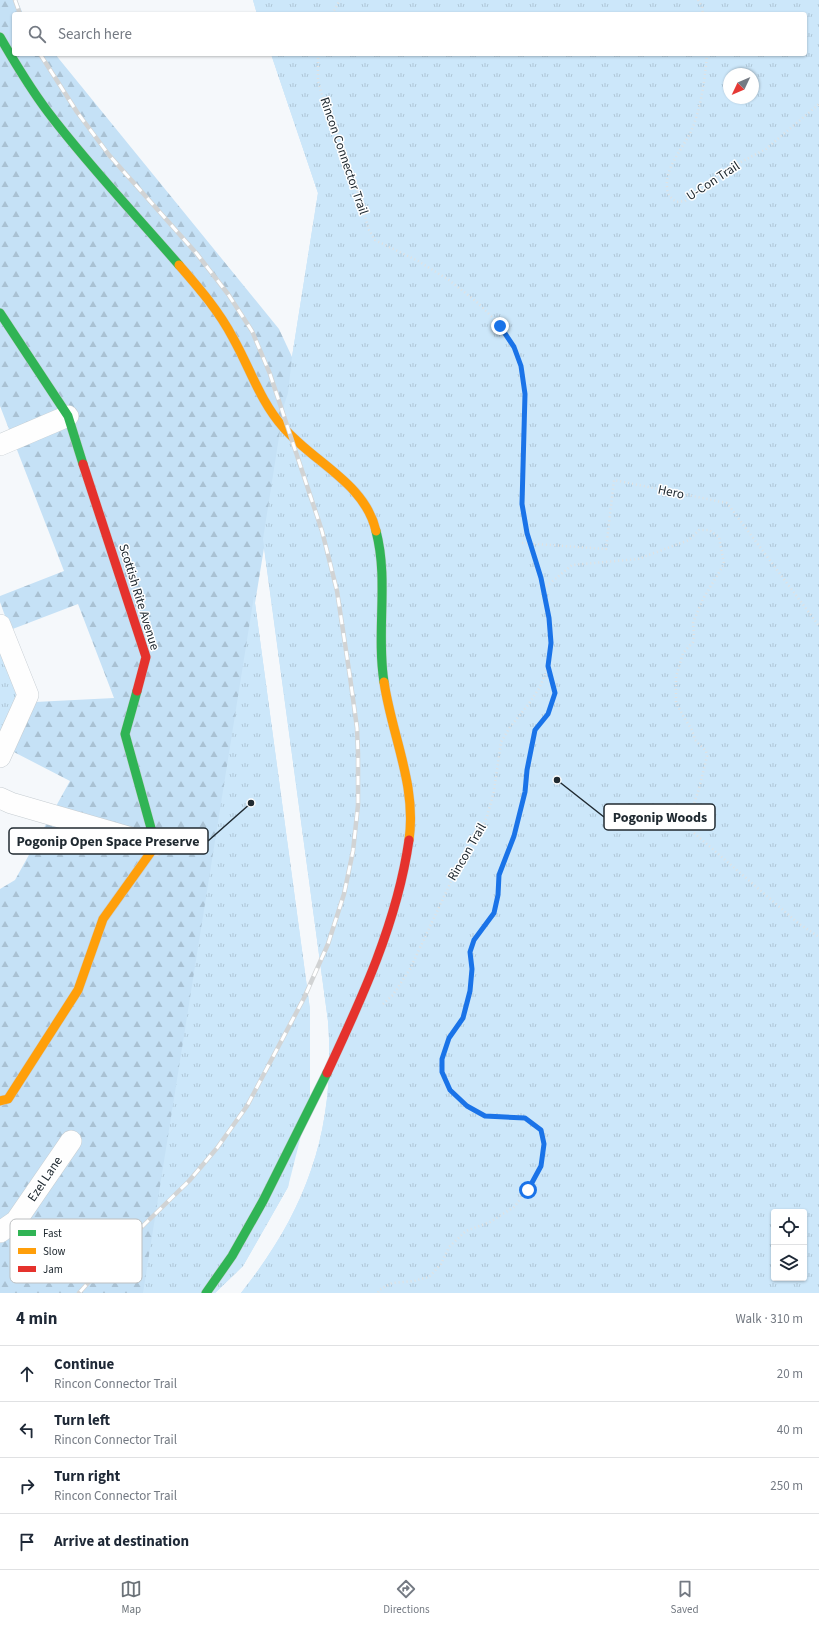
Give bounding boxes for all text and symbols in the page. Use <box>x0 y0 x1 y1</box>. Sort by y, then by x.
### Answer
search box <box>12 12 807 56</box>
icon: search <box>26 23 48 45</box>
text: Search here <box>58 24 132 45</box>
north arrow <box>723 68 759 104</box>
street label: Rincon Connector Trail <box>315 95 373 217</box>
street label: U-Con Trail <box>683 157 743 205</box>
route end <box>491 317 509 335</box>
street label: Hero <box>656 480 686 504</box>
street label: Scottish Rite Avenue <box>114 542 164 652</box>
callout: Pogonip Woods <box>604 804 715 830</box>
text: Pogonip Woods <box>613 808 707 828</box>
street label: Rincon Trail <box>443 820 491 884</box>
callout: Pogonip Open Space Preserve <box>9 828 208 854</box>
text: Pogonip Open Space Preserve <box>16 832 200 852</box>
street label: Ezel Lane <box>23 1153 67 1205</box>
route start <box>519 1181 537 1199</box>
map controls <box>771 1209 807 1281</box>
button: locate <box>771 1209 807 1245</box>
legend <box>10 1219 142 1283</box>
text: Fast <box>43 1226 62 1241</box>
text: Slow <box>43 1244 66 1259</box>
button: layers <box>771 1245 807 1281</box>
text: Jam <box>43 1262 63 1277</box>
text: 4 min <box>16 1307 57 1331</box>
text: Walk · 310 m <box>735 1310 803 1328</box>
text: Continue <box>54 1354 114 1375</box>
icon: ahead <box>16 1363 38 1385</box>
text: 20 m <box>777 1365 803 1383</box>
text: Rincon Connector Trail <box>54 1375 177 1393</box>
text: Turn left <box>54 1410 110 1431</box>
icon: left <box>16 1419 38 1441</box>
text: 40 m <box>777 1421 803 1439</box>
text: Rincon Connector Trail <box>54 1431 177 1449</box>
text: Turn right <box>54 1466 120 1487</box>
icon: right <box>16 1475 38 1497</box>
text: 250 m <box>770 1477 803 1495</box>
text: Rincon Connector Trail <box>54 1487 177 1505</box>
icon: arrive <box>16 1531 38 1553</box>
text: Arrive at destination <box>54 1531 189 1552</box>
tab: Map <box>120 1578 142 1617</box>
tab: Directions <box>383 1578 430 1617</box>
tab: Saved <box>671 1578 699 1617</box>

